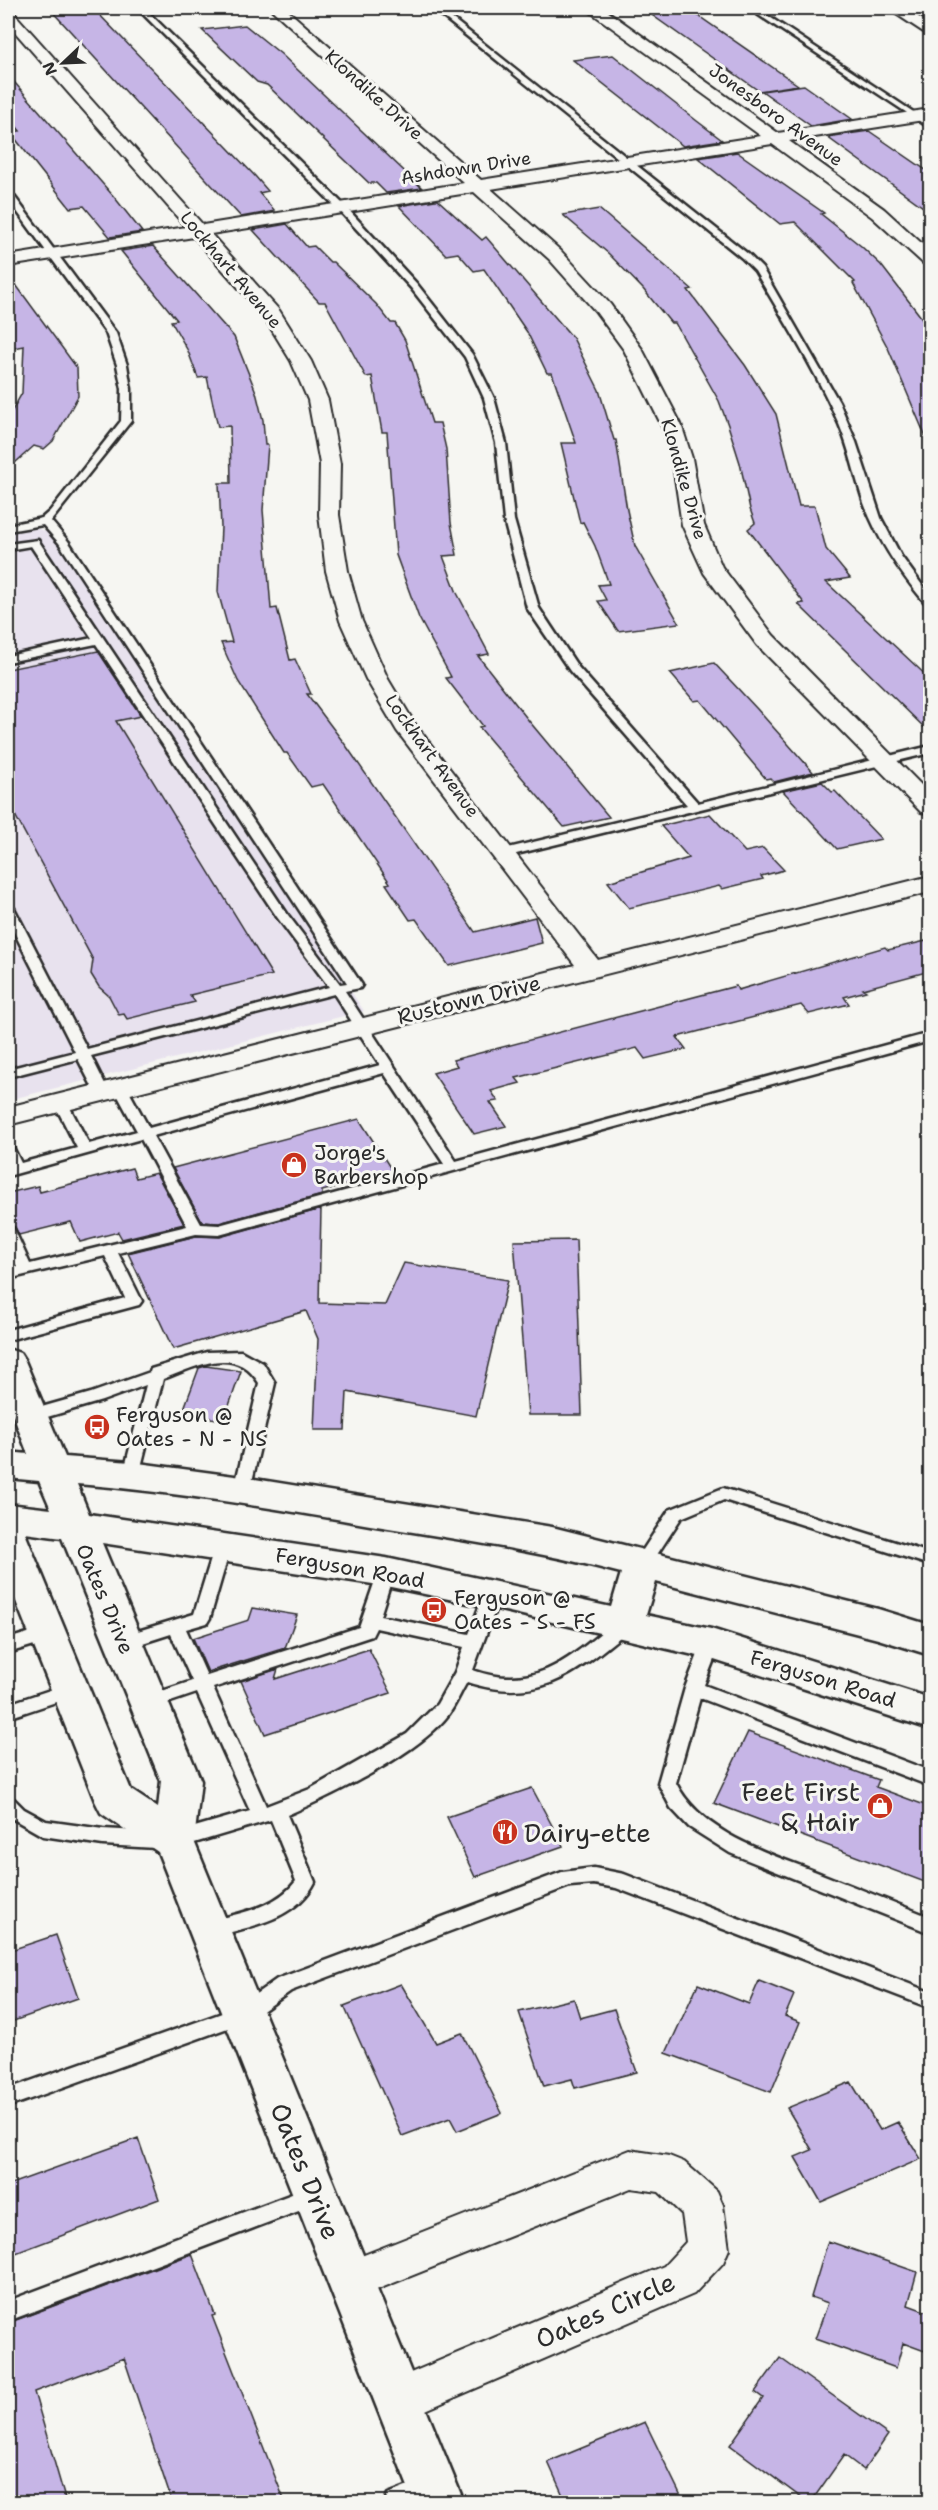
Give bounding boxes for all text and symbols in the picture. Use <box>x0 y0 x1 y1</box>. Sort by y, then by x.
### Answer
north arrow <box>33 33 93 93</box>
street label: Klondike Drive <box>320 44 428 146</box>
street label: Jonesboro Avenue <box>704 58 848 172</box>
text: N <box>38 59 62 79</box>
street label: Ashdown Drive <box>399 146 533 190</box>
street label: Lockhart Avenue <box>175 206 287 334</box>
street label: Klondike Drive <box>655 416 713 542</box>
street label: Lockhart Avenue <box>379 690 485 822</box>
street label: Rustown Drive <box>395 969 543 1031</box>
place label: Jorge's Barbershop <box>314 1139 428 1191</box>
shop icon: Jorge's Barbershop <box>279 1150 309 1180</box>
place label: Ferguson @ Oates - N - NS <box>116 1401 267 1453</box>
bus stop icon: Ferguson @ Oates - N - NS <box>82 1412 112 1442</box>
street label: Oates Drive <box>69 1540 141 1658</box>
street label: Ferguson Road <box>273 1541 427 1595</box>
place label: Ferguson @ Oates - S - FS <box>454 1584 596 1636</box>
bus stop icon: Ferguson @ Oates - S - FS <box>419 1595 449 1625</box>
street label: Ferguson Road <box>747 1643 899 1715</box>
place label: Feet First & Hair <box>741 1774 860 1839</box>
shop icon: Feet First & Hair <box>865 1791 895 1821</box>
place label: Dairy-ette <box>524 1815 651 1850</box>
restaurant icon: Dairy-ette <box>490 1817 520 1847</box>
street label: Oates Drive <box>263 2097 349 2245</box>
street label: Oates Circle <box>530 2264 680 2356</box>

